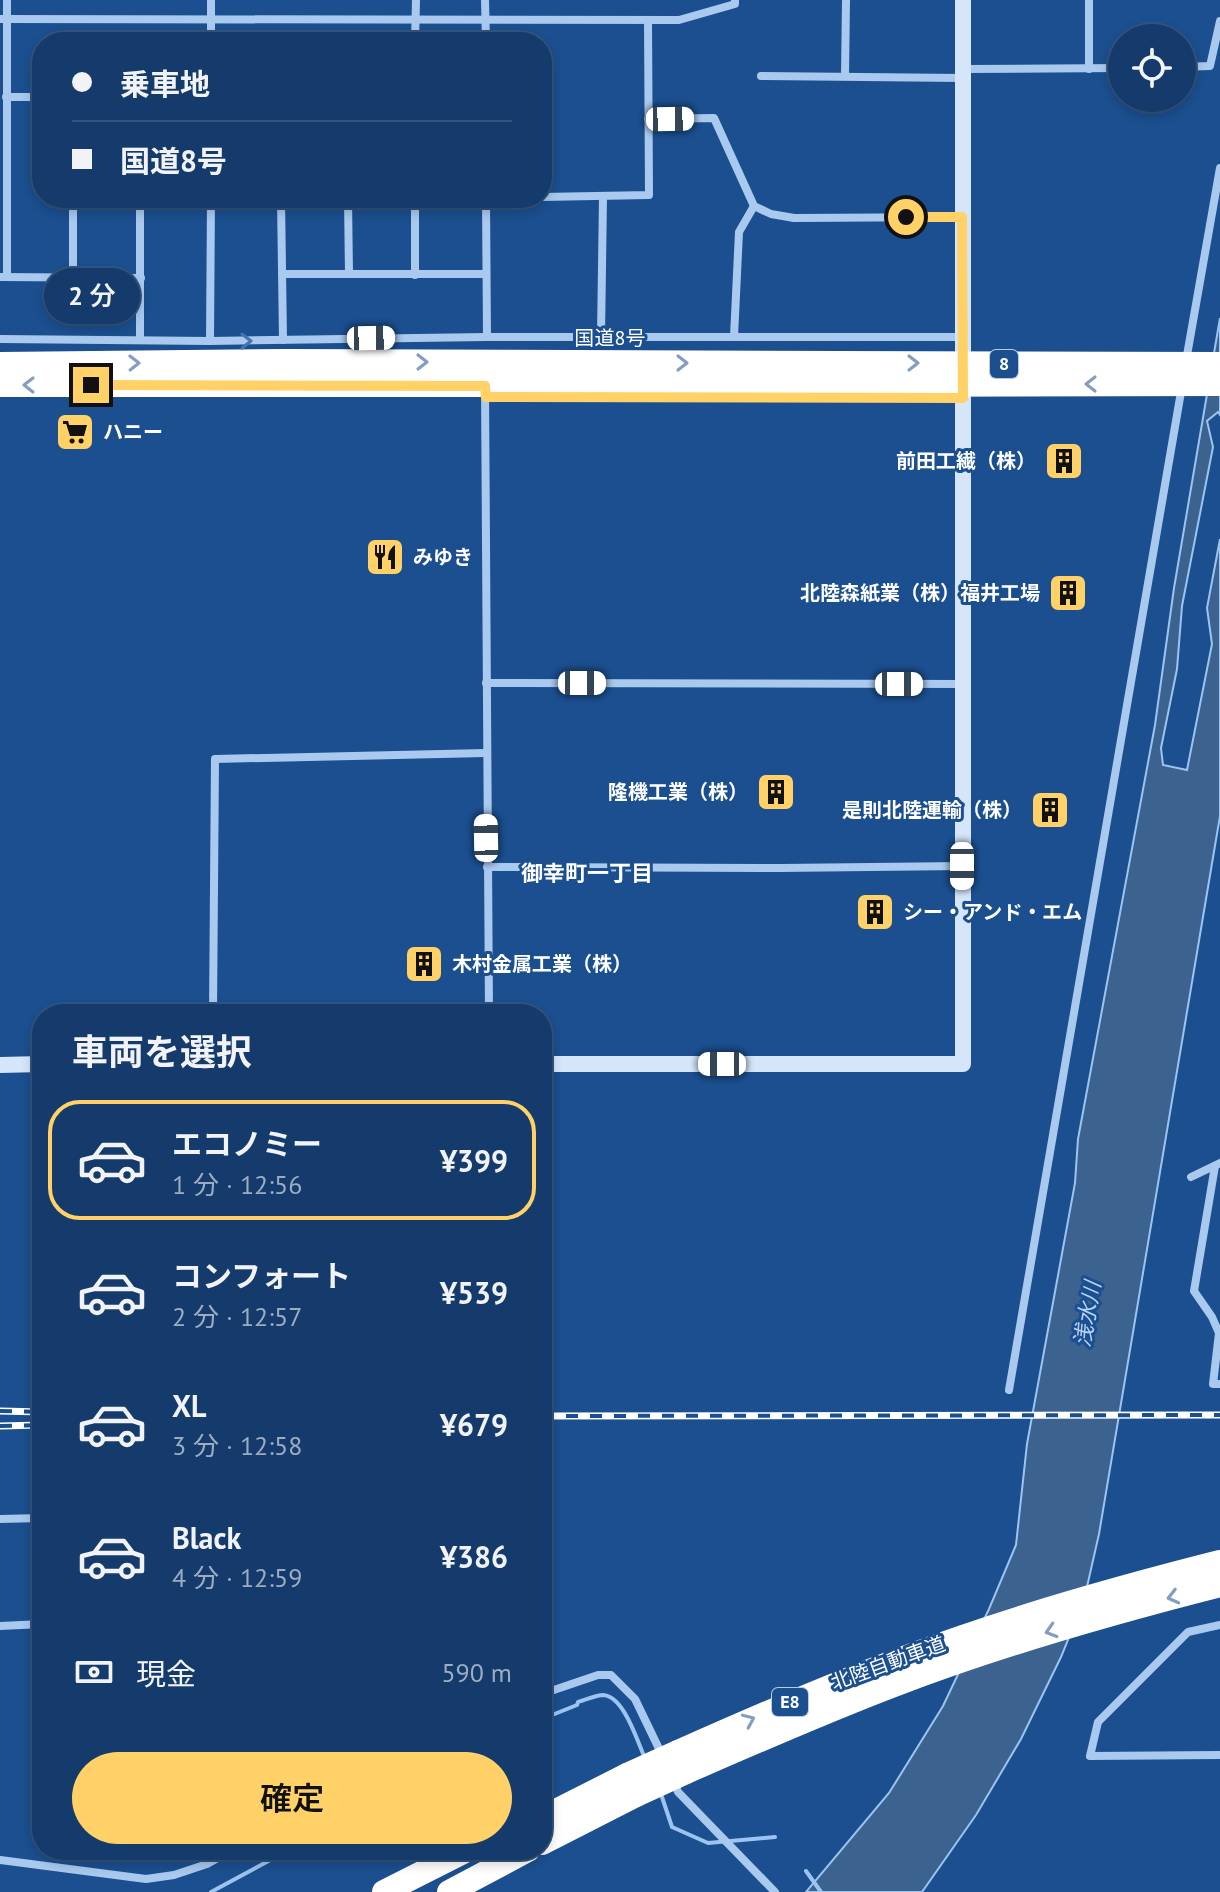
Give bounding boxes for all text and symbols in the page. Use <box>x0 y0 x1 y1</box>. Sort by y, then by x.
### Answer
map controls <box>1108 24 1196 112</box>
button: locate <box>1108 24 1196 112</box>
text: 乗車地 <box>120 64 210 103</box>
car <box>646 107 694 131</box>
text: 国道8号 <box>120 141 227 180</box>
route start <box>888 199 924 235</box>
callout: 2 分 <box>43 269 139 325</box>
text: 2 分 <box>68 279 116 312</box>
street label: 国道8号 <box>575 325 645 351</box>
car <box>347 326 395 350</box>
one-way arrow <box>240 332 253 349</box>
road number: 8 <box>990 350 1018 378</box>
one-way arrow <box>416 353 429 371</box>
one-way arrow <box>128 354 141 371</box>
one-way arrow <box>676 354 689 372</box>
one-way arrow <box>907 354 920 372</box>
route end <box>73 367 109 403</box>
one-way arrow <box>1084 375 1097 393</box>
one-way arrow <box>22 376 35 394</box>
supermarket icon: ハニー <box>54 411 96 453</box>
place label: ハニー <box>103 419 163 445</box>
building icon: 前田工繊（株） <box>1043 440 1085 482</box>
place label: 前田工繊（株） <box>896 448 1036 474</box>
restaurant icon: みゆき <box>364 536 406 578</box>
place label: みゆき <box>413 544 473 570</box>
building icon: 北陸森紙業（株）福井工場 <box>1047 572 1089 614</box>
place label: 北陸森紙業（株）福井工場 <box>800 580 1040 606</box>
car <box>558 671 606 695</box>
car <box>875 672 923 696</box>
building icon: 隆機工業（株） <box>755 771 797 813</box>
place label: 隆機工業（株） <box>608 779 748 805</box>
building icon: 是則北陸運輸（株） <box>1029 789 1071 831</box>
place label: 是則北陸運輸（株） <box>842 797 1022 823</box>
car <box>474 814 498 862</box>
car <box>950 842 974 890</box>
district label: 御幸町一丁目 <box>521 859 653 887</box>
building icon: シー・アンド・エム <box>854 891 896 933</box>
place label: シー・アンド・エム <box>903 899 1082 925</box>
building icon: 木村金属工業（株） <box>403 943 445 985</box>
place label: 木村金属工業（株） <box>452 951 632 977</box>
text: 車両を選択 <box>72 1028 252 1075</box>
car <box>698 1052 746 1076</box>
icon: car <box>76 1124 148 1196</box>
text: エコノミー <box>172 1124 322 1163</box>
text: ¥399 <box>440 1141 508 1180</box>
text: 1 分 · 12:56 <box>172 1168 302 1201</box>
icon: car <box>76 1256 148 1328</box>
text: コンフォート <box>172 1256 351 1295</box>
text: ¥539 <box>440 1273 508 1312</box>
water label: 浅水川 <box>1067 1277 1107 1349</box>
text: 2 分 · 12:57 <box>172 1300 302 1333</box>
text: XL <box>172 1386 206 1425</box>
icon: car <box>76 1388 148 1460</box>
text: ¥679 <box>440 1405 508 1444</box>
text: 3 分 · 12:58 <box>172 1429 302 1462</box>
text: Black <box>172 1518 241 1557</box>
icon: car <box>76 1520 148 1592</box>
text: ¥386 <box>440 1537 508 1576</box>
text: 4 分 · 12:59 <box>172 1561 302 1594</box>
one-way arrow <box>1166 1587 1180 1604</box>
one-way arrow <box>1045 1622 1059 1638</box>
street label: 北陸自動車道 <box>827 1630 949 1696</box>
icon: cash <box>72 1650 116 1694</box>
text: 現金 <box>136 1654 196 1693</box>
text: 590 m <box>441 1656 512 1689</box>
road number: E8 <box>772 1688 808 1716</box>
one-way arrow <box>741 1714 755 1730</box>
button: 確定 <box>72 1752 512 1844</box>

